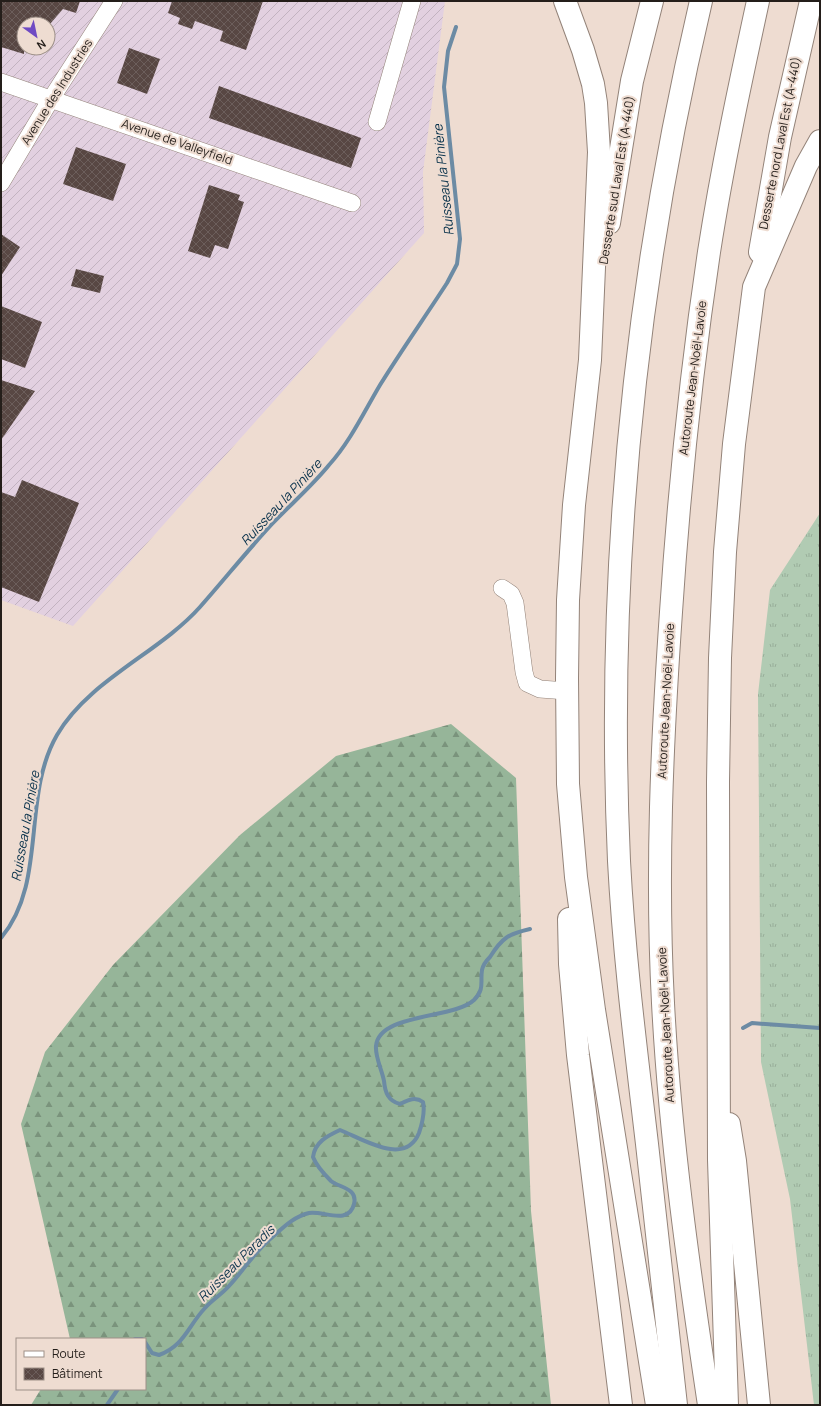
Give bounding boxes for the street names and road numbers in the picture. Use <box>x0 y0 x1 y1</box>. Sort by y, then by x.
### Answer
street label: Avenue des Industries <box>17 36 96 148</box>
street label: Desserte nord Laval Est (A-440) <box>754 55 805 231</box>
street label: Desserte sud Laval Est (A-440) <box>595 94 638 265</box>
street label: Avenue de Valleyfield <box>119 115 235 169</box>
street label: Autoroute Jean-Noël-Lavoie <box>675 300 710 456</box>
street label: Autoroute Jean-Noël-Lavoie <box>653 623 678 779</box>
street label: Autoroute Jean-Noël-Lavoie <box>653 947 678 1103</box>

